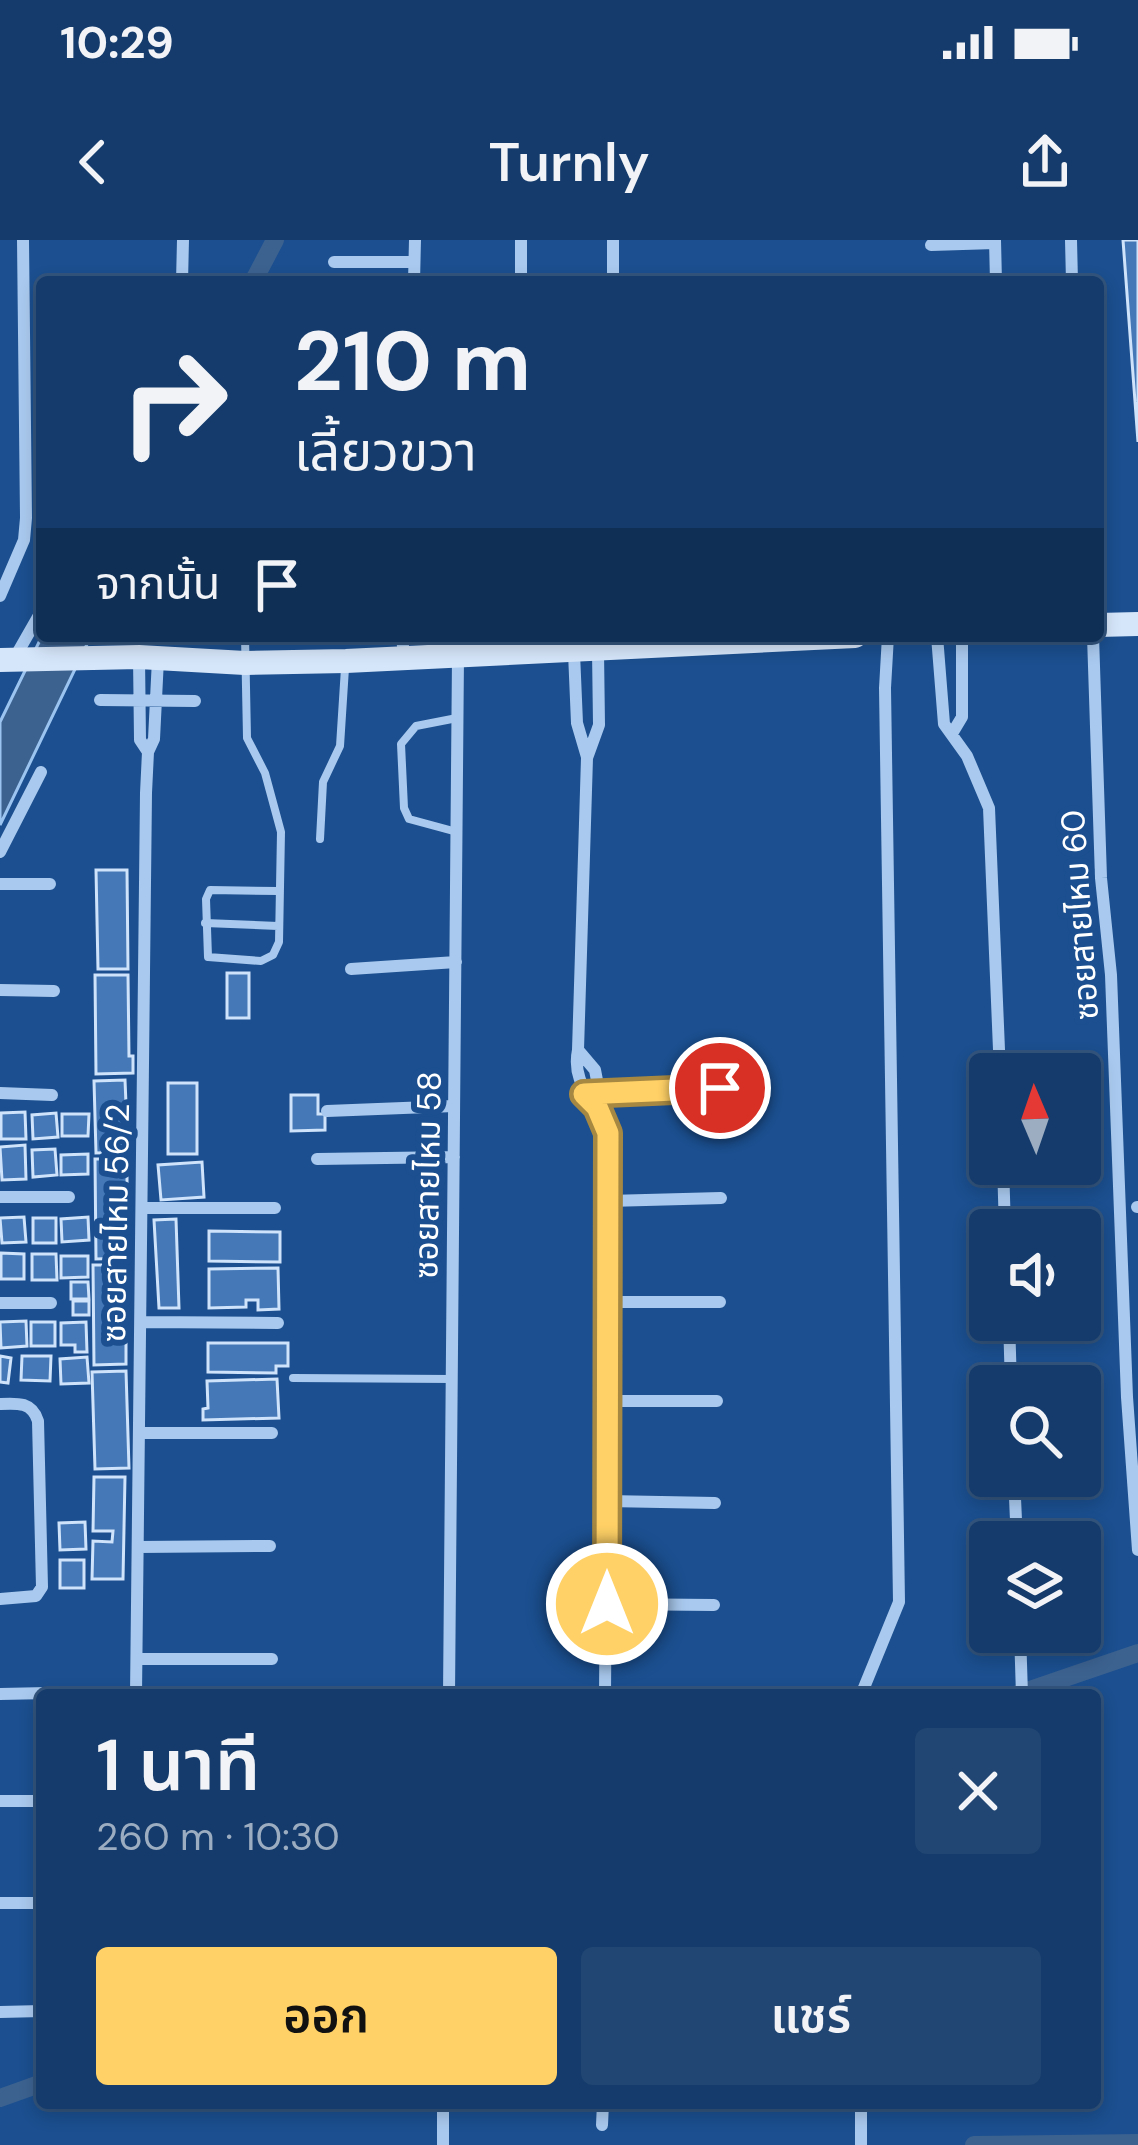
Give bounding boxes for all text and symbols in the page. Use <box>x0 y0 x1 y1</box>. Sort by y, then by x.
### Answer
text: 10:29 <box>60 13 174 72</box>
text: Turnly <box>488 127 650 198</box>
icon: back <box>60 129 126 195</box>
icon: share <box>1012 129 1078 195</box>
text: 210 m <box>294 307 531 416</box>
icon: right <box>96 324 252 480</box>
text: เลี้ยวขวา <box>294 416 477 487</box>
icon: arrive <box>244 552 310 618</box>
text: จากนั้น <box>96 554 220 613</box>
street label: ซอยสายไหม 60 <box>1051 808 1108 1021</box>
pin <box>669 1037 771 1139</box>
north arrow <box>969 1053 1101 1185</box>
map controls <box>969 1053 1101 1653</box>
icon: arrive <box>687 1055 753 1121</box>
street label: ซอยสายไหม 58 <box>404 1071 451 1279</box>
street label: ซอยสายไหม 56/2 <box>92 1103 139 1343</box>
button: sound <box>969 1209 1101 1341</box>
button: search <box>969 1365 1101 1497</box>
button: layers <box>969 1521 1101 1653</box>
position arrow <box>544 1541 670 1667</box>
text: 1 นาที <box>96 1719 260 1812</box>
button: close <box>915 1728 1041 1854</box>
text: 260 m · 10:30 <box>96 1811 340 1862</box>
button: ออก <box>96 1947 557 2085</box>
button: แชร์ <box>581 1947 1041 2085</box>

